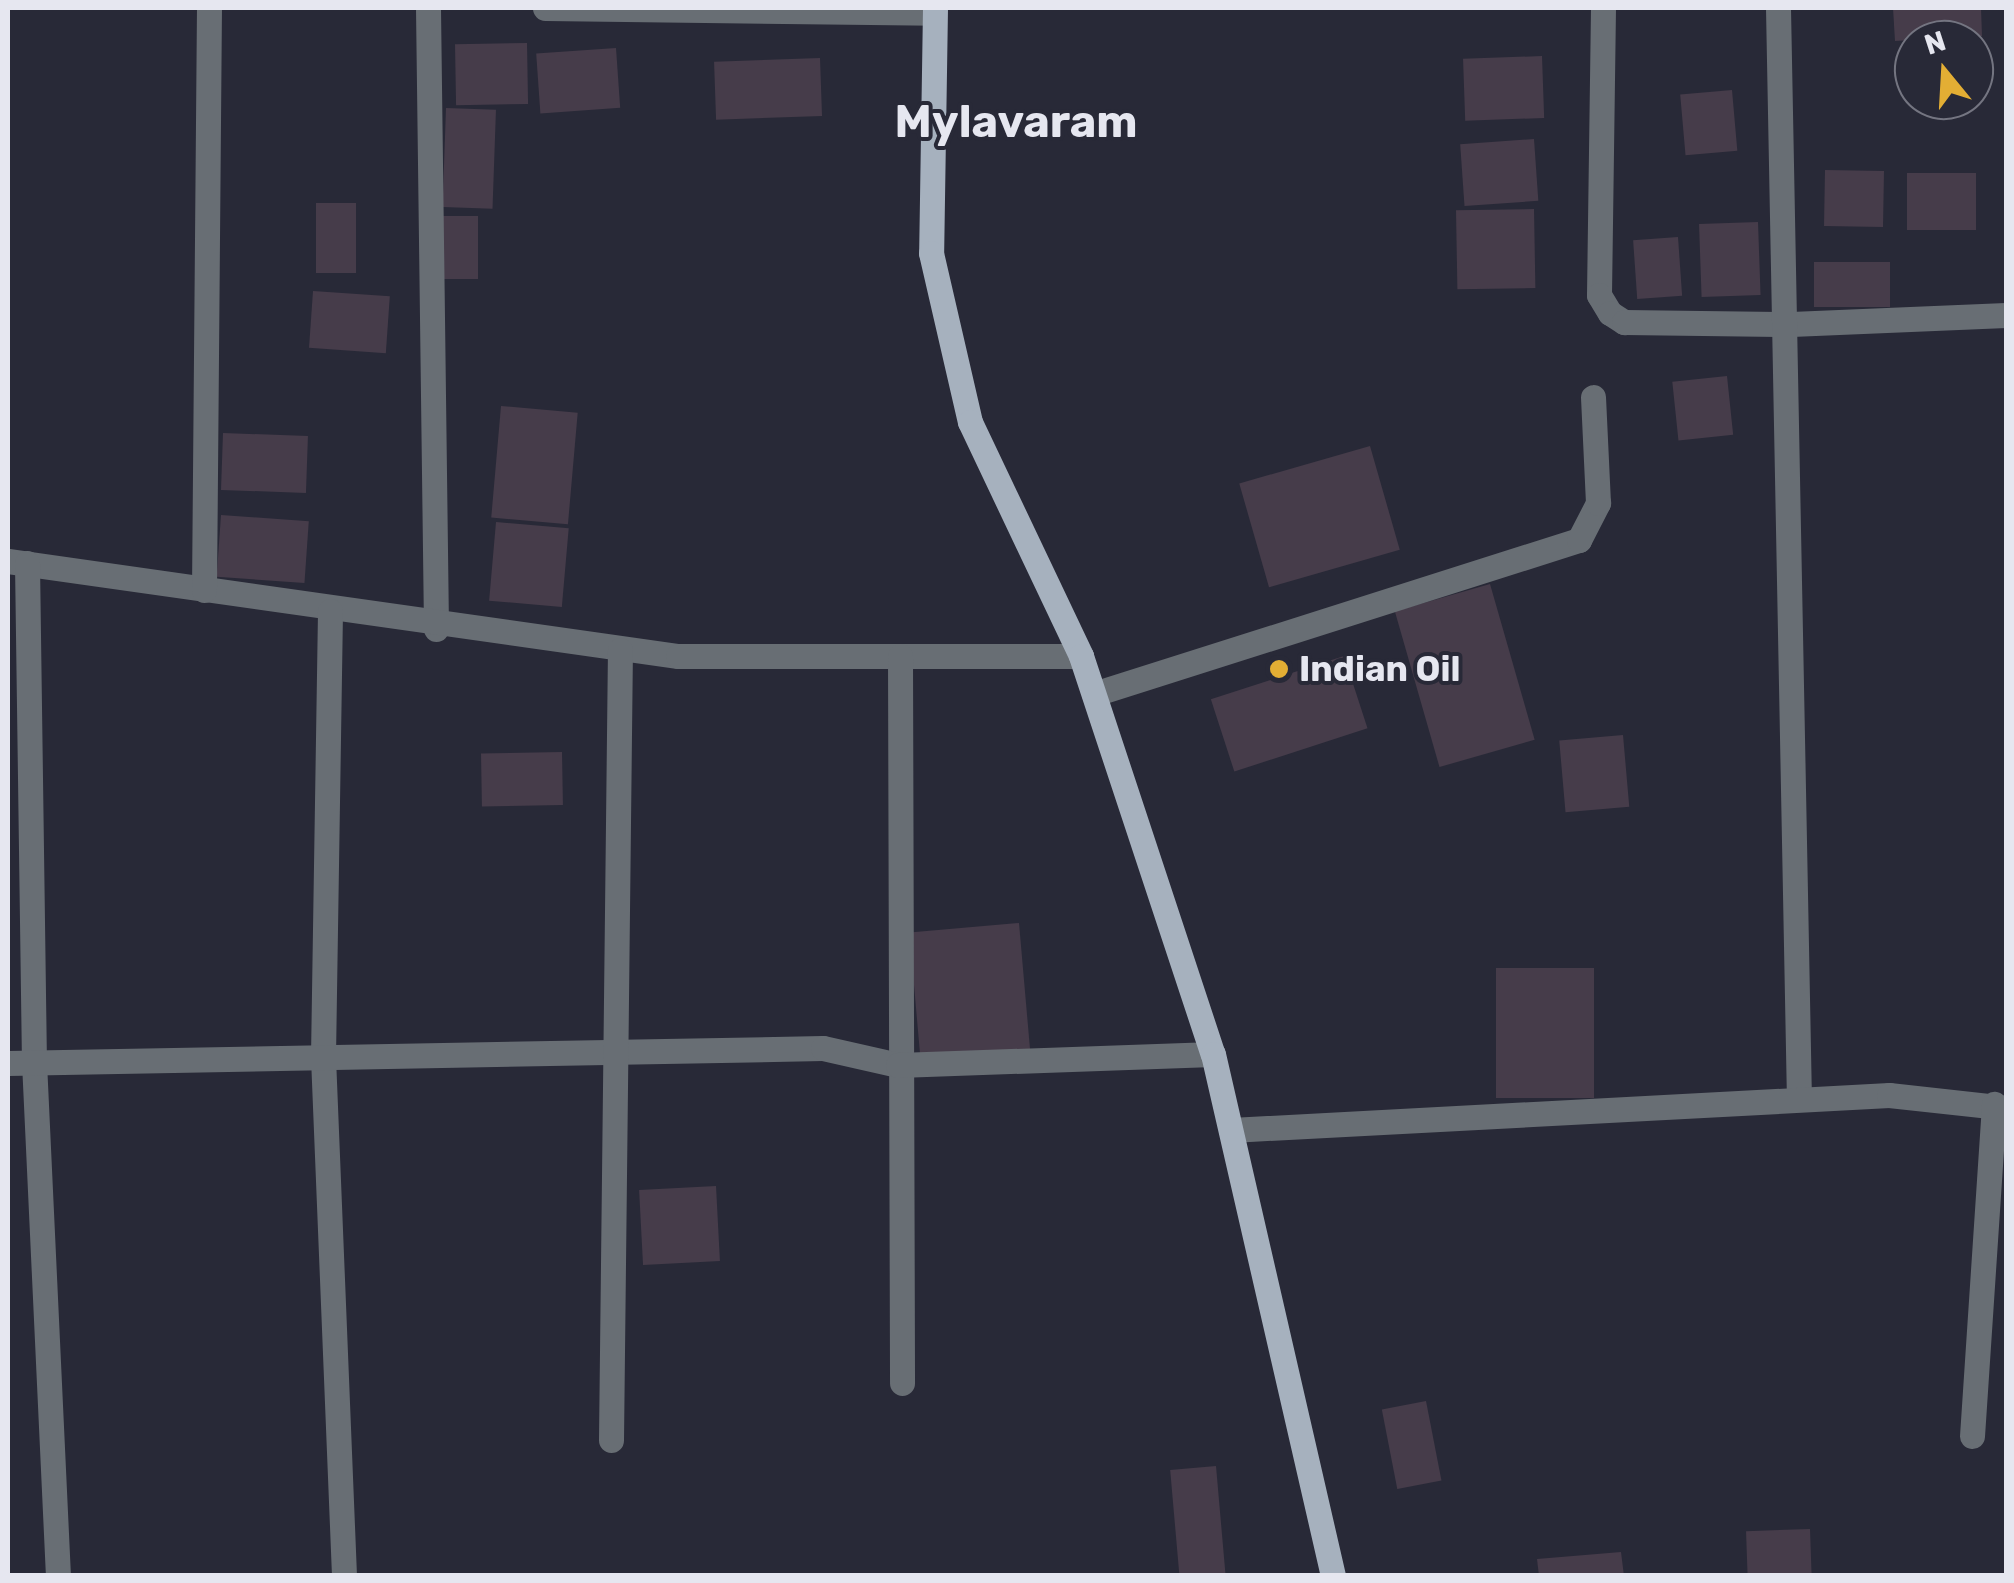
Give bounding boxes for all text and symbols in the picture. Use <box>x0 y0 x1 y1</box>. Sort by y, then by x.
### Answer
north arrow <box>1894 20 1994 120</box>
text: N <box>1921 24 1950 62</box>
district label: Mylavaram <box>895 95 1137 149</box>
place label: Indian Oil <box>1299 648 1460 690</box>
marker: Indian Oil <box>1268 658 1290 680</box>

